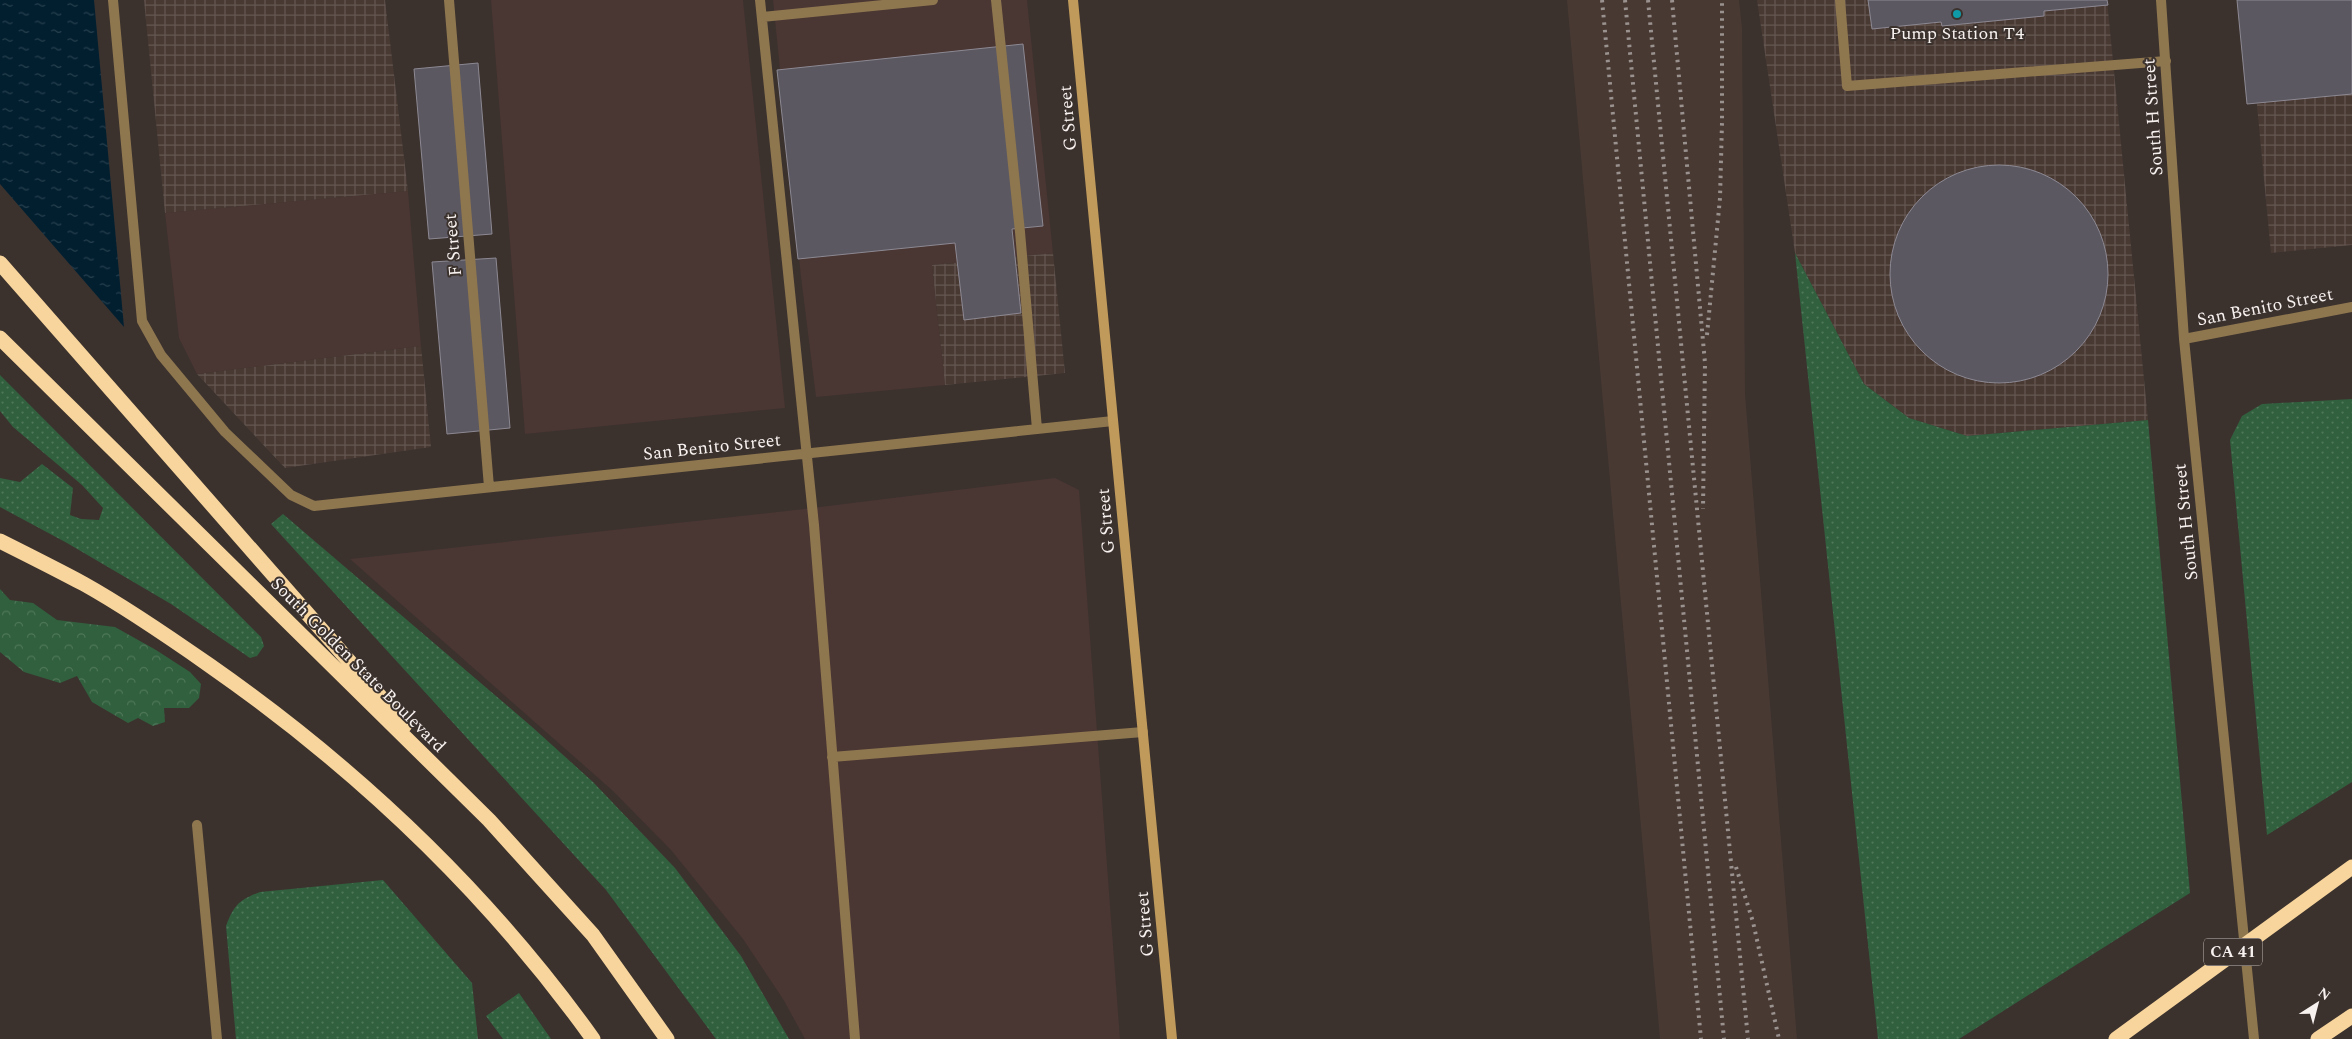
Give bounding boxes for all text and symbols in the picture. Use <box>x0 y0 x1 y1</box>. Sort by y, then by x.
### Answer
marker: Pump Station T4 <box>1951 8 1963 20</box>
place label: Pump Station T4 <box>1890 20 2024 47</box>
street label: South H Street <box>2135 57 2171 177</box>
street label: G Street <box>1052 84 1084 152</box>
street label: F Street <box>437 213 469 277</box>
street label: San Benito Street <box>2195 281 2335 333</box>
street label: San Benito Street <box>642 426 782 468</box>
street label: South H Street <box>2166 462 2206 582</box>
street label: G Street <box>1090 487 1122 555</box>
street label: South Golden State Boulevard <box>264 571 452 759</box>
street label: G Street <box>1129 890 1161 958</box>
road number: CA 41 <box>2204 939 2262 966</box>
north arrow <box>2292 979 2342 1029</box>
text: N <box>2314 982 2335 1006</box>

